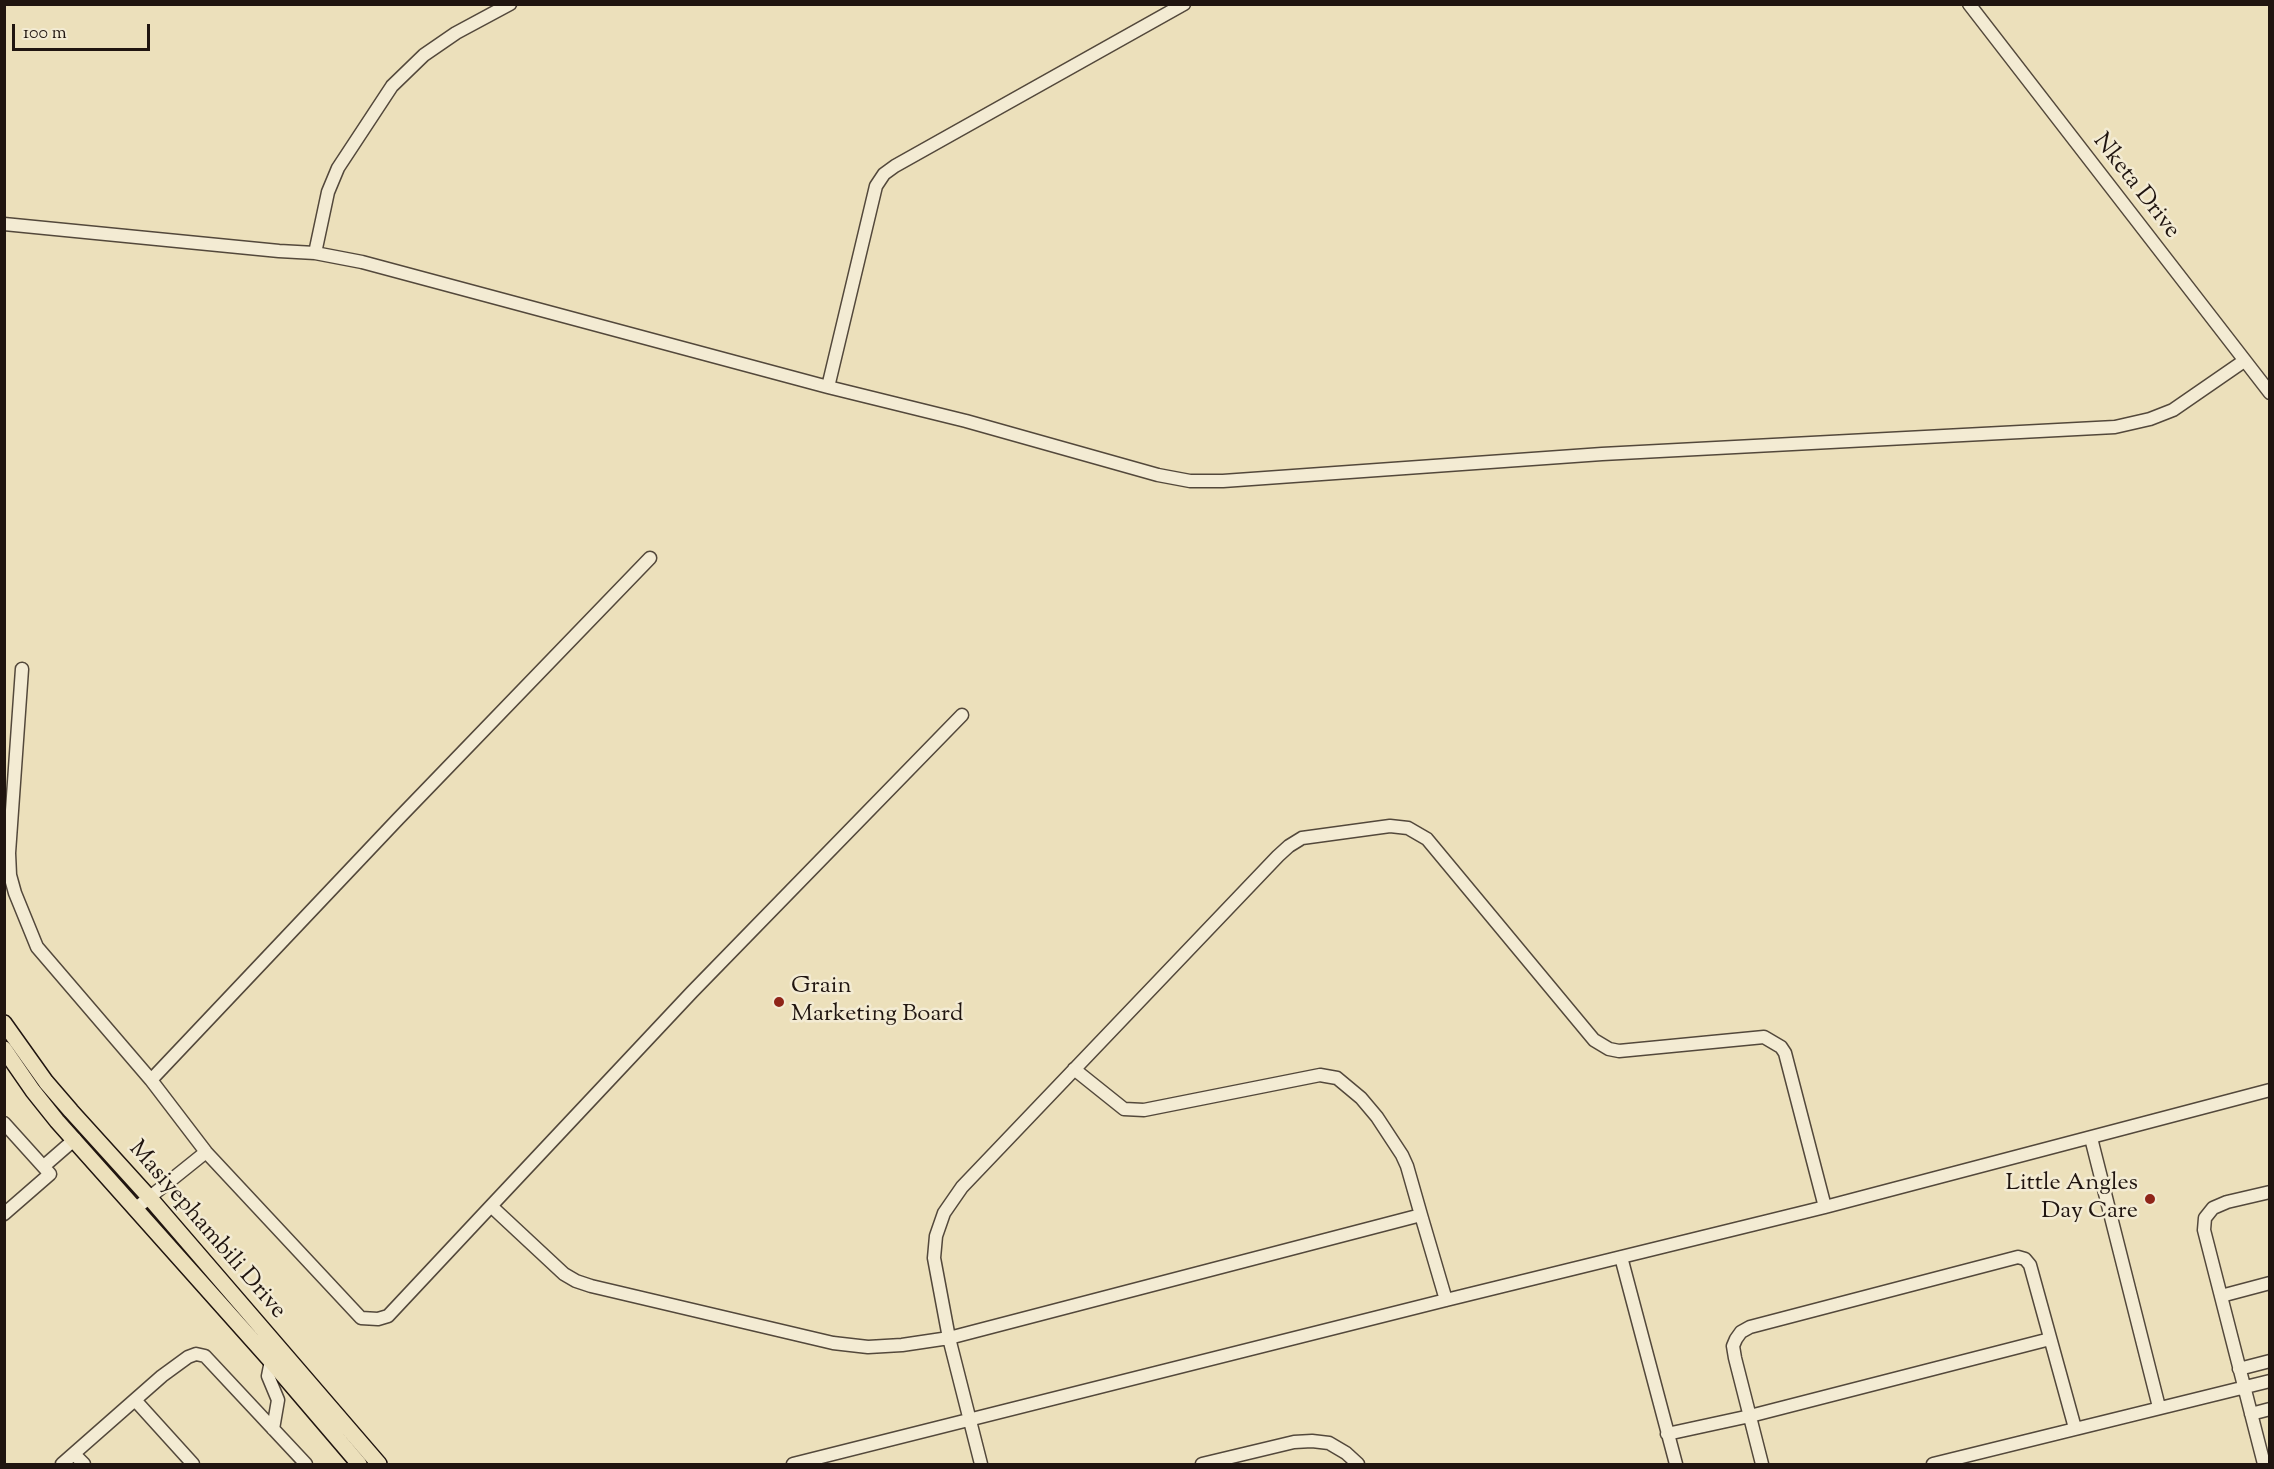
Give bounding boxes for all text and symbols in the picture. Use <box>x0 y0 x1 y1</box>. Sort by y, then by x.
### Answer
scale bar <box>15 12 153 50</box>
text: 100 m <box>23 21 67 47</box>
street label: Nketa Drive <box>2085 129 2185 245</box>
place label: Grain Marketing Board <box>791 974 964 1030</box>
marker: Grain Marketing Board <box>772 995 786 1009</box>
street label: Masiyephambili Drive <box>121 1136 291 1326</box>
place label: Little Angles Day Care <box>2005 1171 2138 1227</box>
marker: Little Angles Day Care <box>2143 1192 2157 1206</box>

